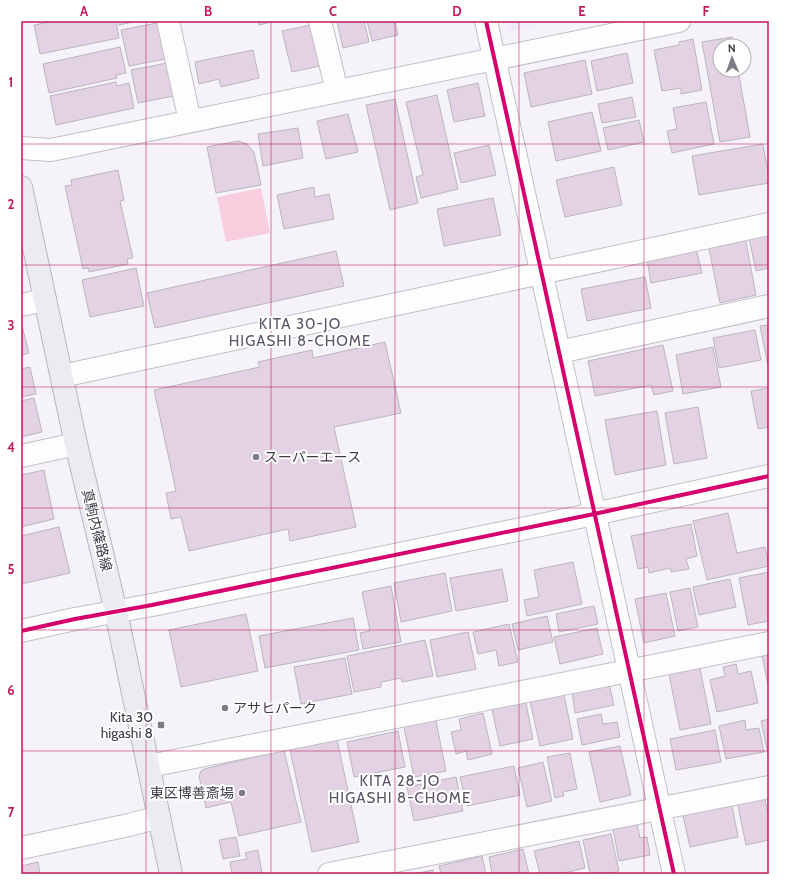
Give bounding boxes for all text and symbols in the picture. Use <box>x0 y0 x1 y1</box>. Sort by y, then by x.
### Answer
text: A <box>80 3 89 19</box>
text: B <box>204 3 212 19</box>
text: C <box>329 3 337 19</box>
text: D <box>452 3 462 19</box>
text: E <box>578 3 586 19</box>
text: F <box>703 3 710 19</box>
north arrow <box>712 38 752 78</box>
text: N <box>728 41 736 55</box>
text: 1 <box>9 74 13 90</box>
text: 2 <box>8 196 15 212</box>
district label: KITA 30-JO HIGASHI 8-CHOME <box>229 315 371 350</box>
text: 3 <box>7 317 15 333</box>
text: 4 <box>7 439 15 455</box>
place label: スーパーエース <box>264 448 361 466</box>
marker: スーパーエース <box>251 452 261 462</box>
street label: 真駒内篠路線 <box>78 487 116 573</box>
text: 5 <box>8 561 15 577</box>
text: 6 <box>7 682 15 698</box>
place label: アサヒパーク <box>233 699 317 717</box>
marker: アサヒパーク <box>220 703 230 713</box>
place label: Kita 30 higashi 8 <box>101 708 153 742</box>
marker: Kita 30 higashi 8 <box>156 720 166 730</box>
district label: KITA 28-JO HIGASHI 8-CHOME <box>329 772 471 807</box>
place label: 東区博善斎場 <box>150 784 234 802</box>
marker: 東区博善斎場 <box>237 788 247 798</box>
text: 7 <box>8 804 15 820</box>

